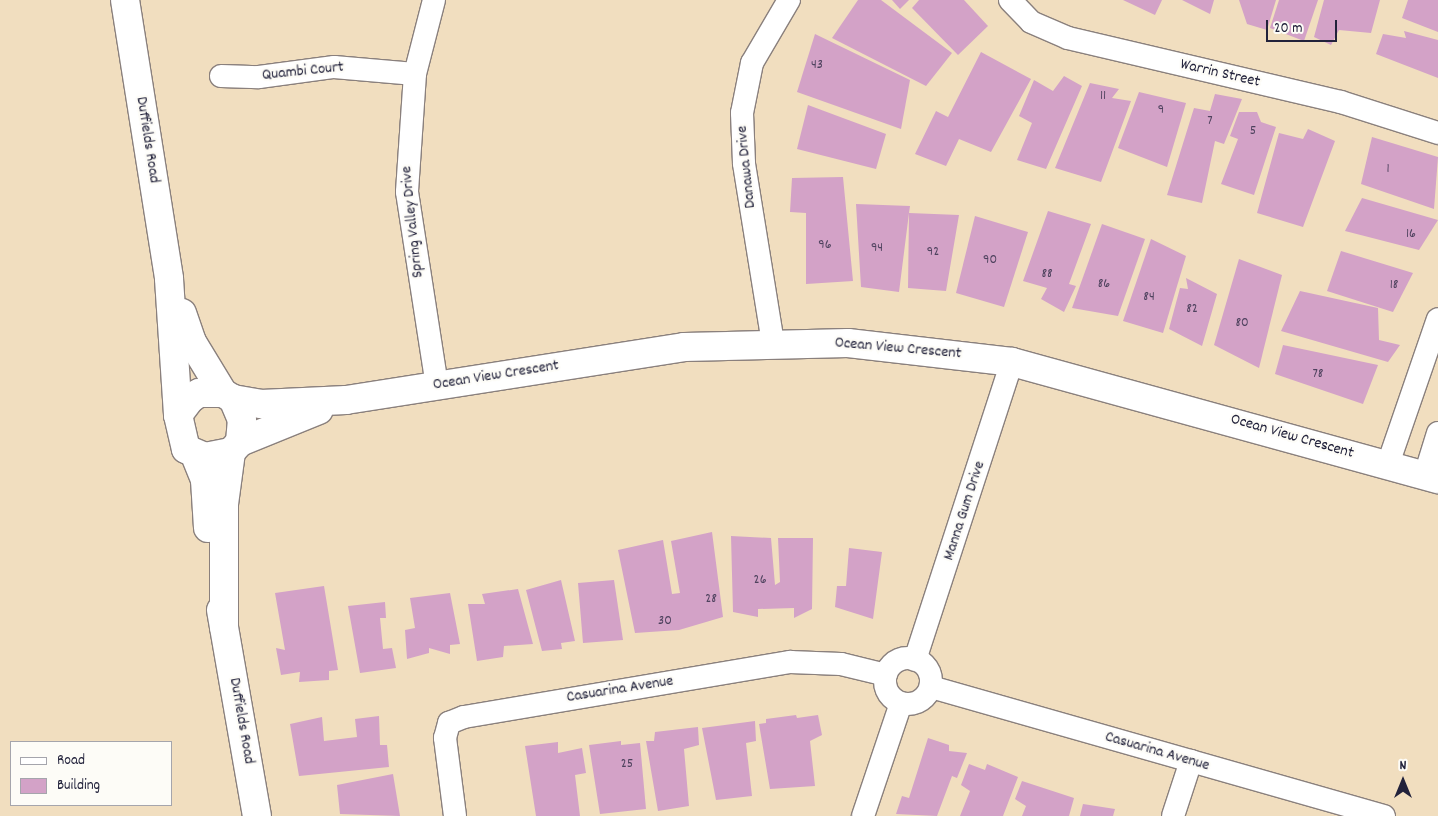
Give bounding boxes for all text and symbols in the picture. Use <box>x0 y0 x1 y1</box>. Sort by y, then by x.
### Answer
scale bar <box>1268 10 1339 42</box>
text: 20 m <box>1274 18 1302 40</box>
street label: Warrin Street <box>1178 55 1262 93</box>
house number: 43 <box>811 57 823 73</box>
street label: Quambi Court <box>261 58 345 86</box>
house number: 11 <box>1100 88 1106 104</box>
street label: Duffields Road <box>131 95 163 185</box>
house number: 9 <box>1158 102 1164 118</box>
house number: 7 <box>1207 113 1213 129</box>
house number: 5 <box>1250 123 1256 139</box>
street label: Danawa Drive <box>733 125 761 209</box>
house number: 1 <box>1386 161 1390 177</box>
street label: Spring Valley Drive <box>398 165 428 279</box>
house number: 16 <box>1406 226 1416 242</box>
house number: 96 <box>818 237 832 253</box>
house number: 94 <box>871 240 883 256</box>
house number: 92 <box>927 244 939 260</box>
house number: 90 <box>983 252 997 268</box>
house number: 88 <box>1041 266 1053 282</box>
house number: 86 <box>1098 276 1110 292</box>
house number: 18 <box>1390 277 1398 293</box>
house number: 84 <box>1143 289 1155 305</box>
house number: 82 <box>1186 301 1198 317</box>
house number: 80 <box>1235 315 1249 331</box>
street label: Ocean View Crescent <box>834 334 962 364</box>
street label: Ocean View Crescent <box>432 357 560 395</box>
house number: 78 <box>1313 366 1323 382</box>
street label: Ocean View Crescent <box>1228 410 1356 464</box>
street label: Manna Gum Drive <box>940 459 990 563</box>
house number: 26 <box>754 572 766 588</box>
house number: 28 <box>705 591 717 607</box>
house number: 30 <box>658 613 672 629</box>
street label: Casuarina Avenue <box>565 672 675 708</box>
street label: Duffields Road <box>224 676 258 766</box>
street label: Casuarina Avenue <box>1103 728 1211 776</box>
legend <box>10 741 172 806</box>
text: Road <box>57 750 85 772</box>
house number: 25 <box>621 756 633 772</box>
north arrow <box>1378 756 1428 806</box>
text: N <box>1400 756 1406 776</box>
text: Building <box>57 775 100 797</box>

